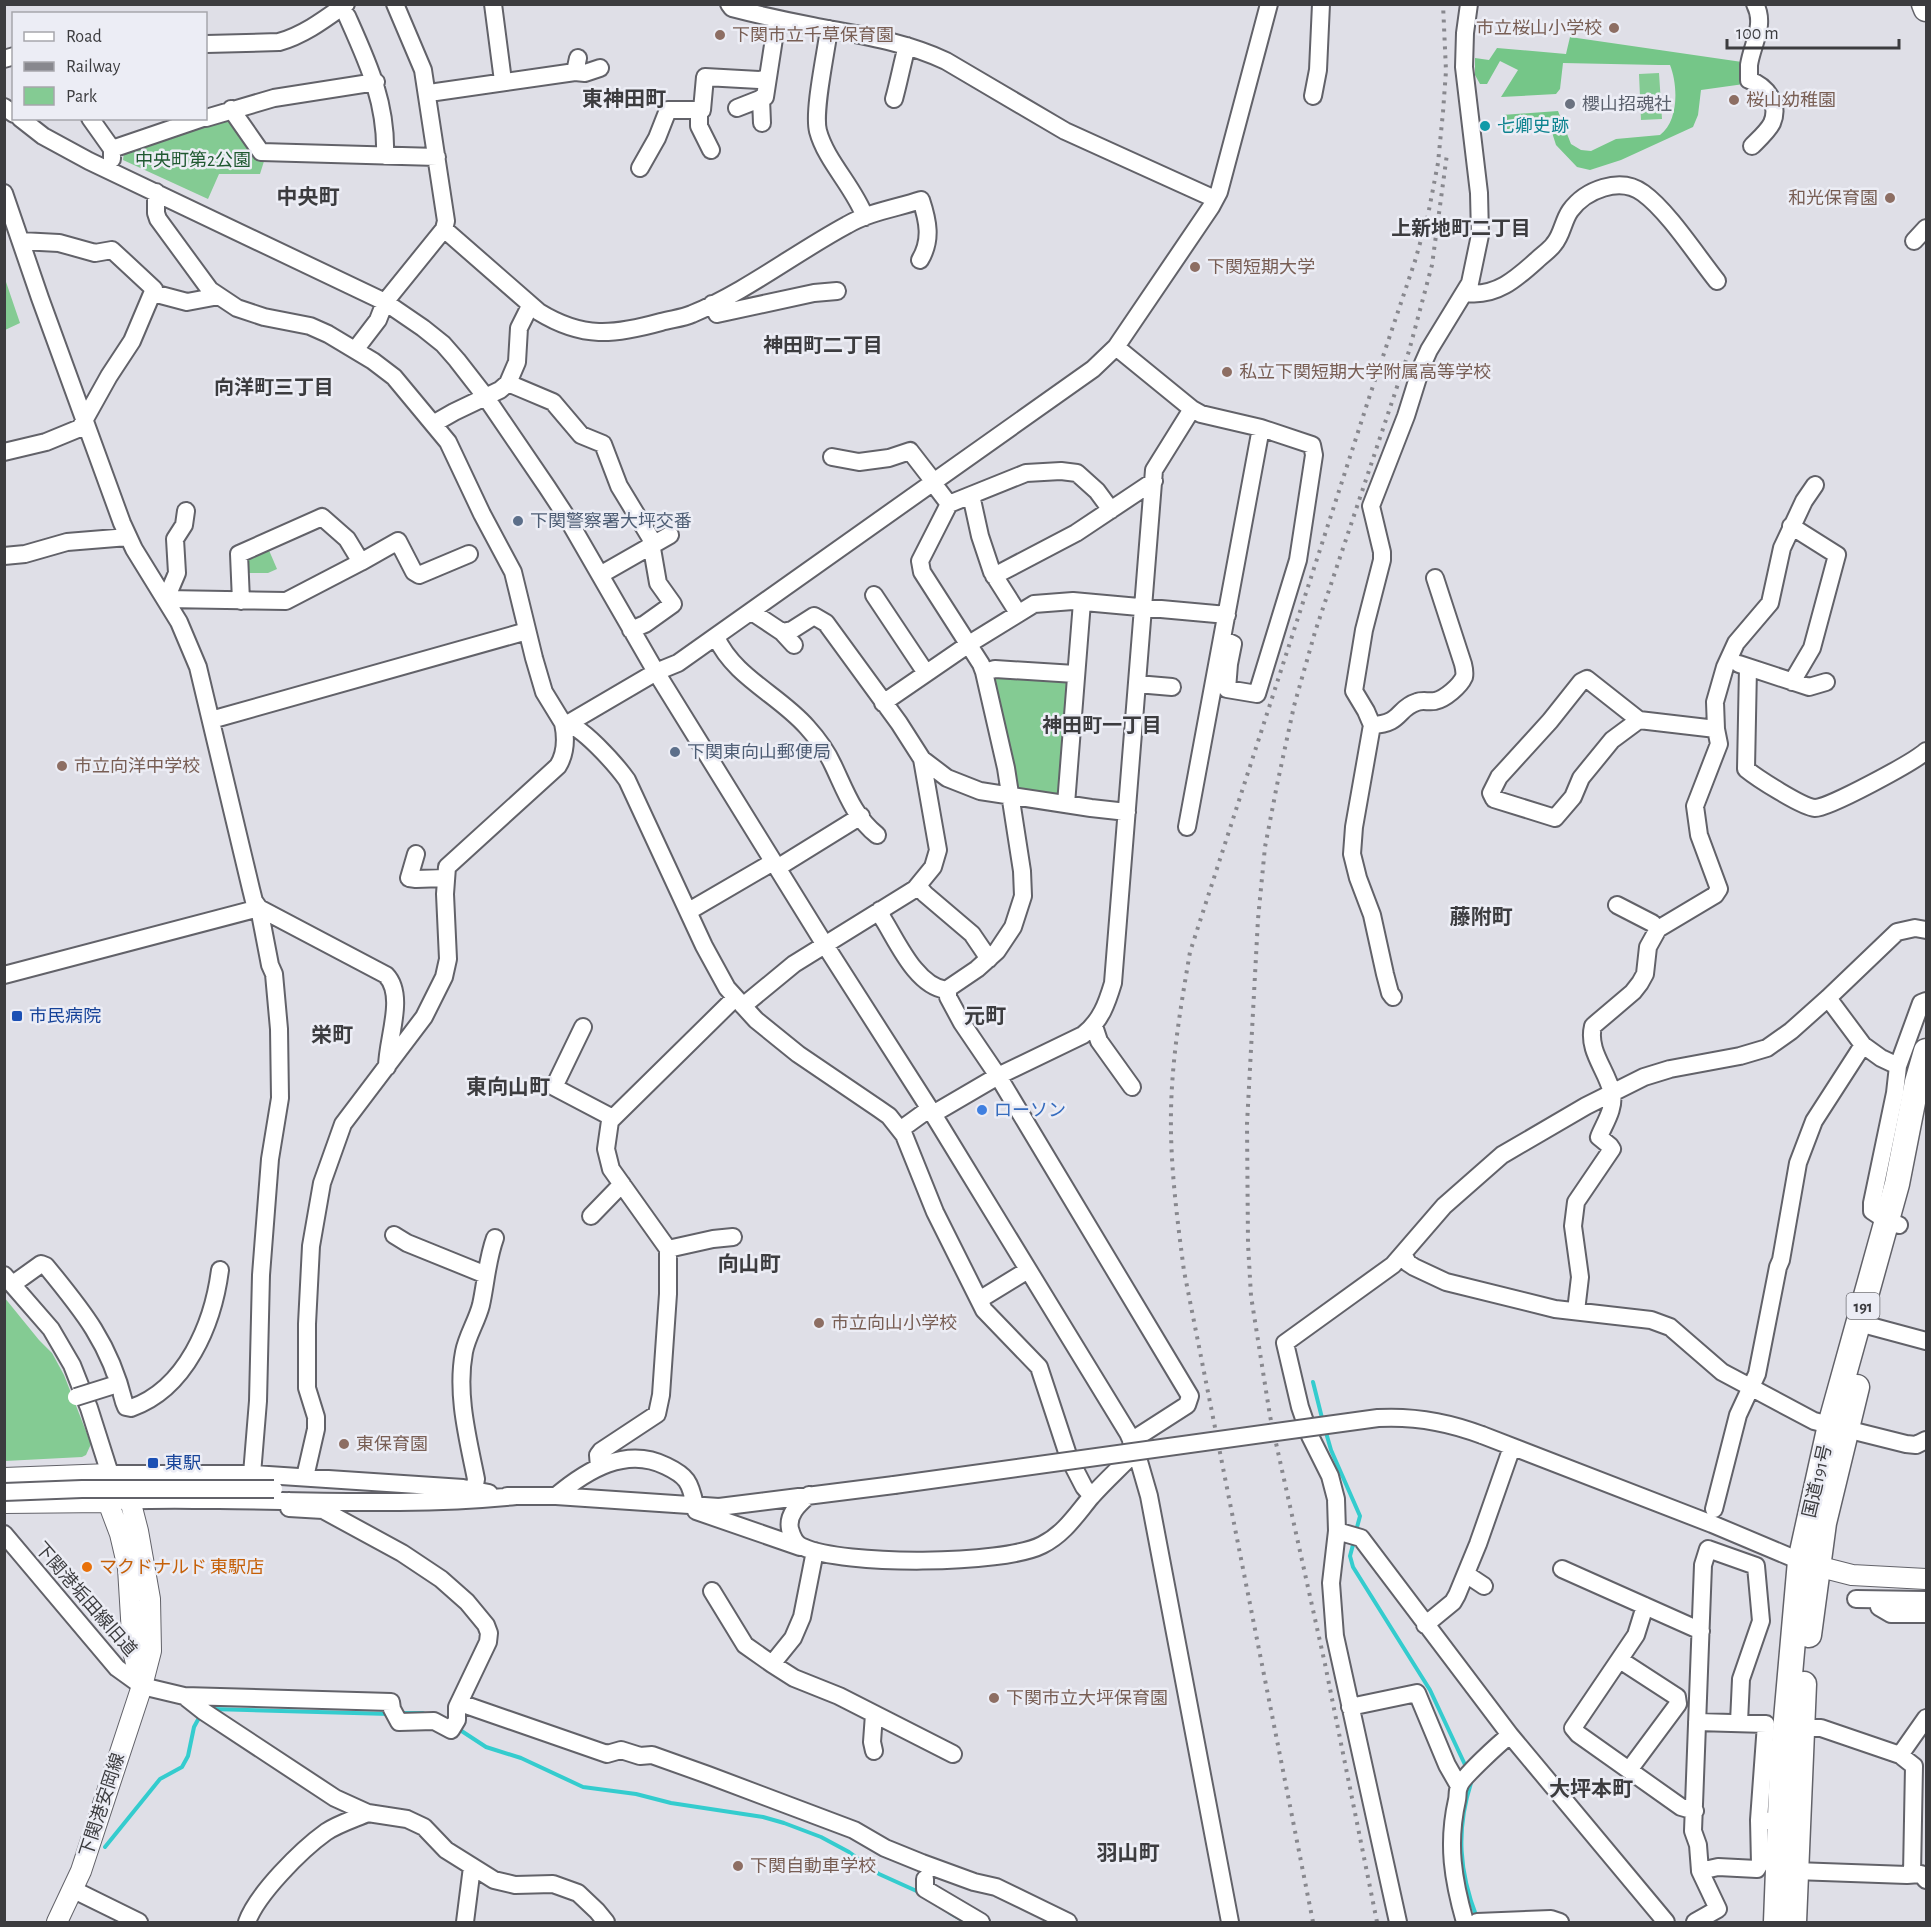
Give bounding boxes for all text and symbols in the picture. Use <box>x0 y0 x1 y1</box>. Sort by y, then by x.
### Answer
legend <box>12 12 207 120</box>
scale bar <box>1727 12 1900 50</box>
place label: 市立桜山小学校 <box>1476 18 1602 38</box>
marker: 市立桜山小学校 <box>1607 21 1621 35</box>
text: 100 m <box>1736 25 1779 43</box>
place label: 下関市立千草保育園 <box>732 26 894 45</box>
text: Road <box>66 28 102 46</box>
marker: 下関市立千草保育園 <box>713 28 727 42</box>
text: Railway <box>66 58 121 76</box>
district label: 東神田町 <box>582 87 666 110</box>
text: Park <box>66 88 98 106</box>
place label: 桜山幼稚園 <box>1746 90 1836 110</box>
marker: 桜山幼稚園 <box>1727 93 1741 107</box>
place label: 櫻山招魂社 <box>1582 95 1672 114</box>
marker: 櫻山招魂社 <box>1563 97 1577 111</box>
place label: 七卿史跡 <box>1497 117 1569 136</box>
marker: 七卿史跡 <box>1478 119 1492 133</box>
park label: 中央町第2公園 <box>135 150 251 170</box>
district label: 中央町 <box>277 186 340 208</box>
place label: 和光保育園 <box>1788 188 1878 208</box>
marker: 和光保育園 <box>1883 191 1897 205</box>
district label: 上新地町二丁目 <box>1391 218 1531 239</box>
place label: 下関短期大学 <box>1207 257 1315 277</box>
marker: 下関短期大学 <box>1188 260 1202 274</box>
district label: 神田町二丁目 <box>763 334 883 356</box>
place label: 私立下関短期大学附属高等学校 <box>1239 362 1491 382</box>
marker: 私立下関短期大学附属高等学校 <box>1220 365 1234 379</box>
district label: 向洋町三丁目 <box>214 376 334 398</box>
place label: 下関警察署大坪交番 <box>530 511 692 531</box>
marker: 下関警察署大坪交番 <box>511 514 525 528</box>
district label: 神田町一丁目 <box>1042 714 1162 736</box>
place label: 下関東向山郵便局 <box>687 742 831 762</box>
marker: 下関東向山郵便局 <box>668 745 682 759</box>
place label: 市立向洋中学校 <box>74 756 200 776</box>
marker: 市立向洋中学校 <box>55 759 69 773</box>
district label: 藤附町 <box>1450 906 1513 928</box>
district label: 元町 <box>964 1006 1006 1027</box>
place label: 市民病院 <box>29 1007 101 1026</box>
marker: 市民病院 <box>10 1009 24 1023</box>
district label: 栄町 <box>311 1024 353 1046</box>
district label: 東向山町 <box>466 1076 550 1098</box>
place label: ローソン <box>994 1102 1066 1120</box>
marker: ローソン <box>975 1103 989 1117</box>
district label: 向山町 <box>718 1253 781 1275</box>
road number: 191 <box>1846 1293 1880 1319</box>
place label: 市立向山小学校 <box>831 1313 957 1333</box>
marker: 市立向山小学校 <box>812 1316 826 1330</box>
place label: 東保育園 <box>356 1435 428 1454</box>
marker: 東保育園 <box>337 1437 351 1451</box>
street label: 国道191号 <box>1799 1442 1835 1520</box>
place label: 東駅 <box>165 1454 201 1473</box>
marker: 東駅 <box>146 1456 160 1470</box>
street label: 下関港垢田線旧道 <box>31 1538 141 1660</box>
place label: マクドナルド 東駅店 <box>99 1558 264 1577</box>
marker: マクドナルド 東駅店 <box>80 1560 94 1574</box>
place label: 下関市立大坪保育園 <box>1006 1689 1168 1708</box>
marker: 下関市立大坪保育園 <box>987 1691 1001 1705</box>
street label: 下関港安岡線 <box>76 1751 128 1859</box>
district label: 大坪本町 <box>1549 1778 1633 1800</box>
district label: 羽山町 <box>1097 1843 1160 1864</box>
place label: 下関自動車学校 <box>750 1856 876 1876</box>
marker: 下関自動車学校 <box>731 1859 745 1873</box>

